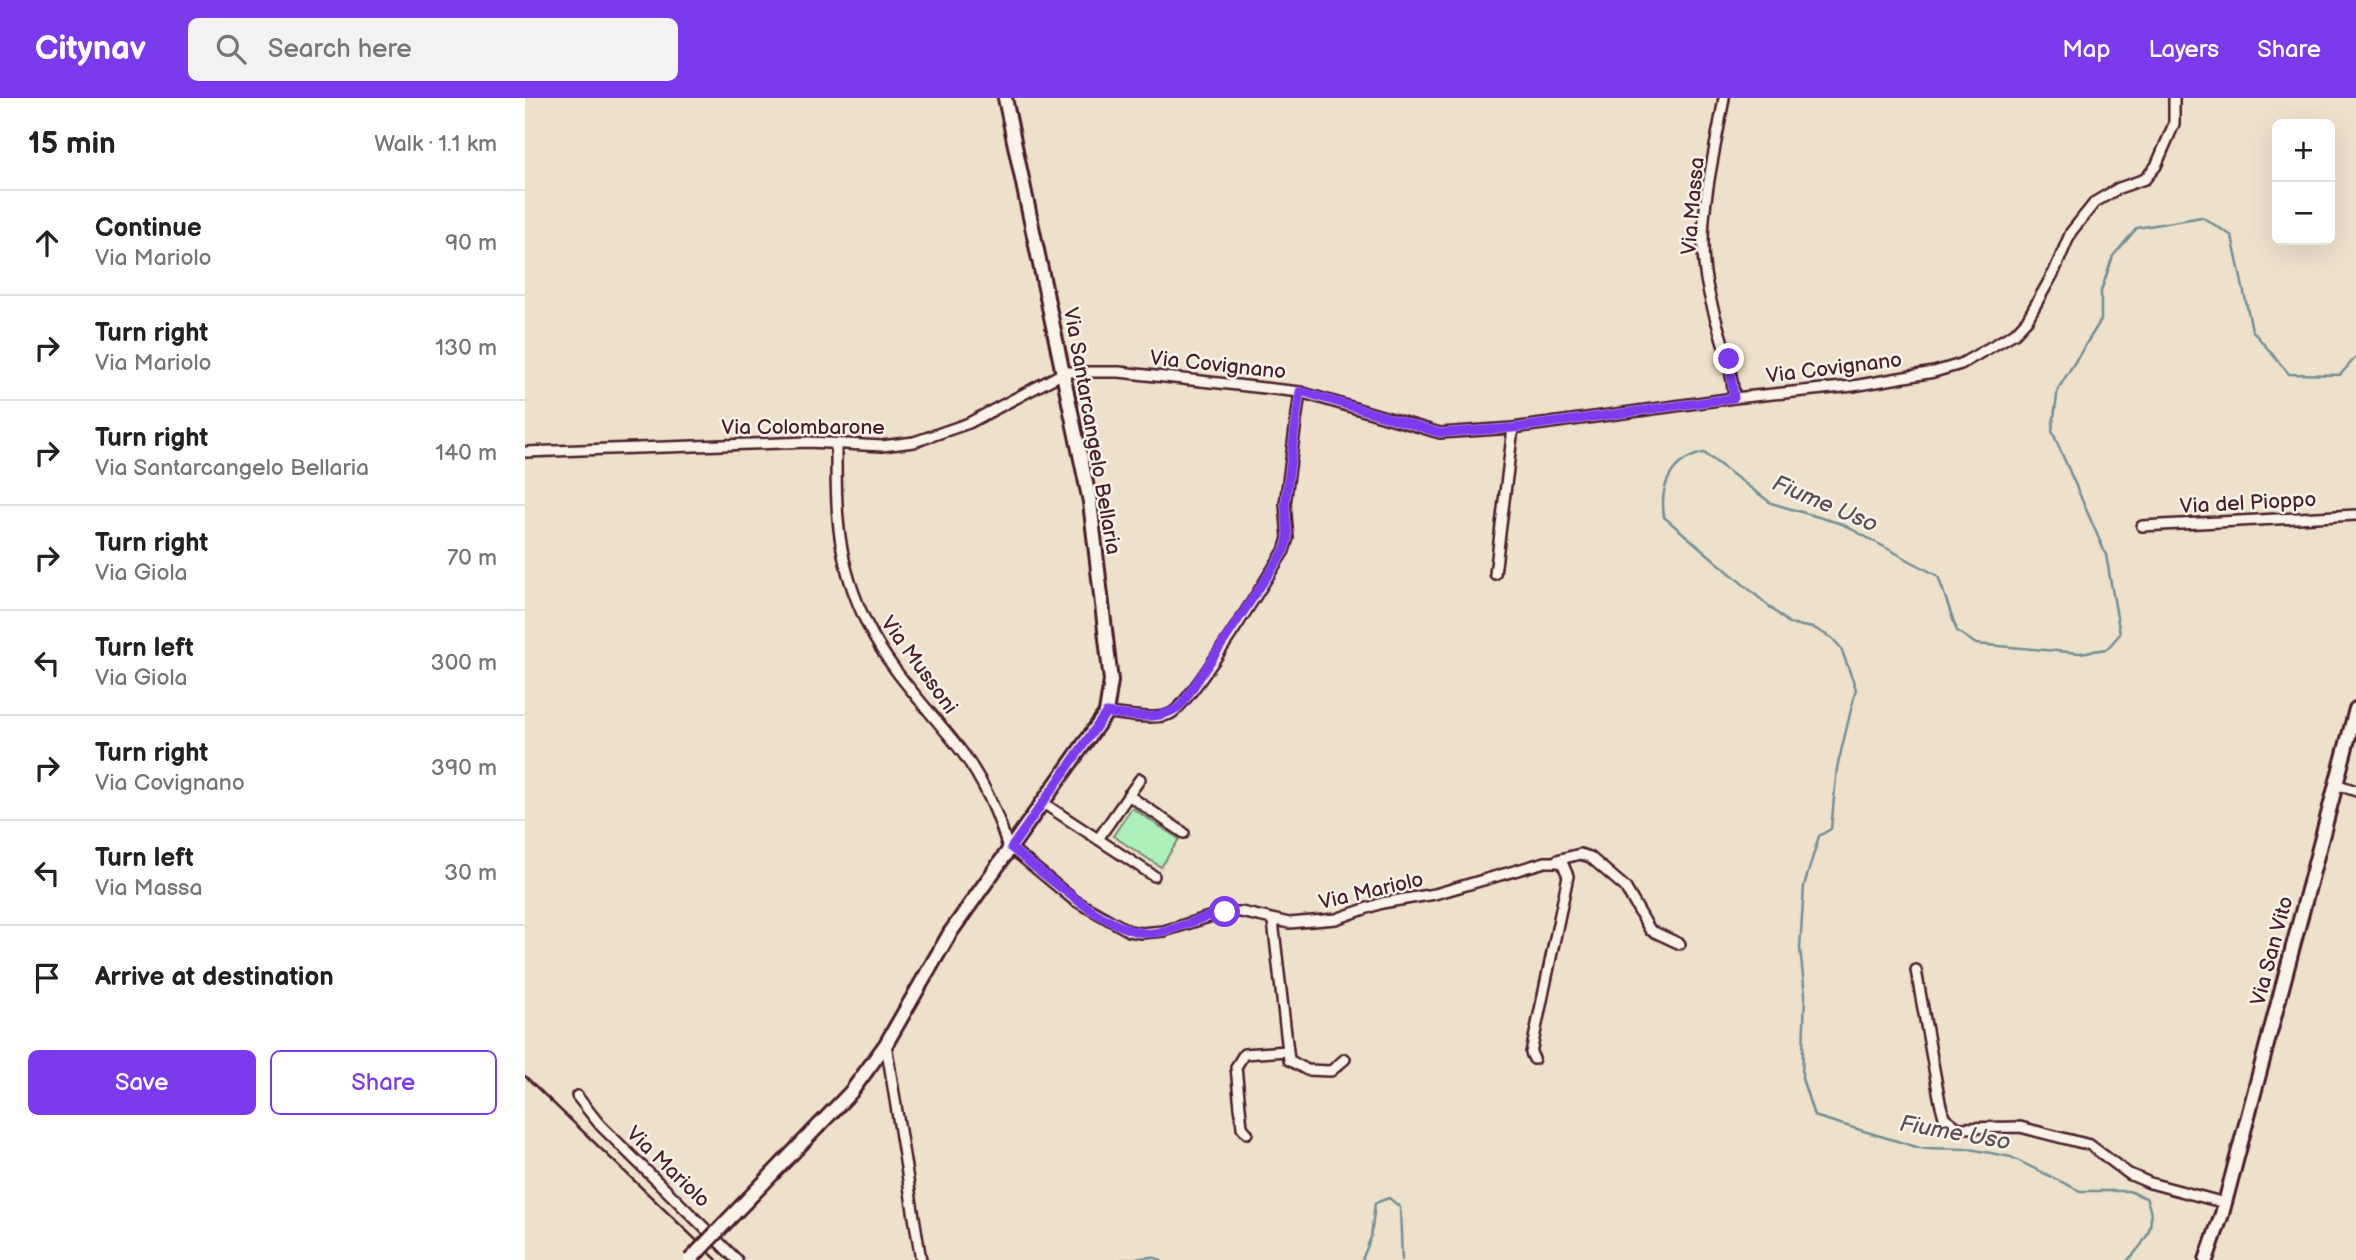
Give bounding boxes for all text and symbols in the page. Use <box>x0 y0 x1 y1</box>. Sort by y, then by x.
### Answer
search box <box>188 18 678 81</box>
text: Citynav <box>35 29 146 69</box>
icon: search <box>212 30 250 68</box>
text: Search here <box>268 34 412 65</box>
text: Map <box>2062 35 2110 64</box>
text: Layers <box>2148 35 2219 64</box>
text: Share <box>2257 35 2321 64</box>
map controls <box>2272 119 2335 245</box>
button: + <box>2272 119 2335 182</box>
text: 15 min <box>28 126 116 162</box>
text: Walk · 1.1 km <box>374 130 497 158</box>
street label: Via Massa <box>1676 156 1710 256</box>
button: − <box>2272 182 2335 245</box>
text: Continue <box>95 213 202 244</box>
icon: ahead <box>28 224 66 262</box>
text: 90 m <box>445 229 497 257</box>
text: Via Mariolo <box>95 244 211 272</box>
street label: Via Santarcangelo Bellaria <box>1058 306 1126 556</box>
text: Turn right <box>95 318 208 349</box>
icon: right <box>28 329 66 367</box>
text: 130 m <box>435 334 497 362</box>
route end <box>1713 343 1744 374</box>
street label: Via Covignano <box>1149 345 1287 385</box>
street label: Via Covignano <box>1765 347 1903 389</box>
text: Via Mariolo <box>95 349 211 377</box>
street label: Via Colombarone <box>721 415 885 440</box>
text: Turn right <box>95 423 208 454</box>
icon: right <box>28 434 66 472</box>
text: 140 m <box>435 439 497 467</box>
text: Via Santarcangelo Bellaria <box>95 454 369 482</box>
water label: Fiume Uso <box>1768 469 1882 539</box>
street label: Via del Pioppo <box>2179 487 2317 519</box>
text: Turn right <box>95 528 208 559</box>
icon: right <box>28 539 66 577</box>
text: 70 m <box>447 544 497 572</box>
text: Via Giola <box>95 559 188 587</box>
street label: Via Mussoni <box>875 611 963 719</box>
text: Turn left <box>95 633 194 664</box>
icon: left <box>28 644 66 682</box>
text: 300 m <box>431 649 497 677</box>
text: Via Giola <box>95 664 188 692</box>
text: Turn right <box>95 738 208 769</box>
icon: right <box>28 749 66 787</box>
text: 390 m <box>431 754 497 782</box>
text: Via Covignano <box>95 769 245 797</box>
text: Turn left <box>95 843 194 874</box>
icon: left <box>28 854 66 892</box>
text: 30 m <box>444 859 497 887</box>
street label: Via Mariolo <box>1316 867 1426 915</box>
text: Via Massa <box>95 874 202 902</box>
street label: Via San Vito <box>2245 894 2299 1008</box>
route start <box>1209 896 1240 927</box>
icon: arrive <box>28 959 66 997</box>
text: Arrive at destination <box>95 962 334 993</box>
button: Save <box>28 1050 256 1115</box>
button: Share <box>270 1050 497 1115</box>
water label: Fiume Uso <box>1897 1109 2013 1157</box>
street label: Via Mariolo <box>621 1121 715 1213</box>

